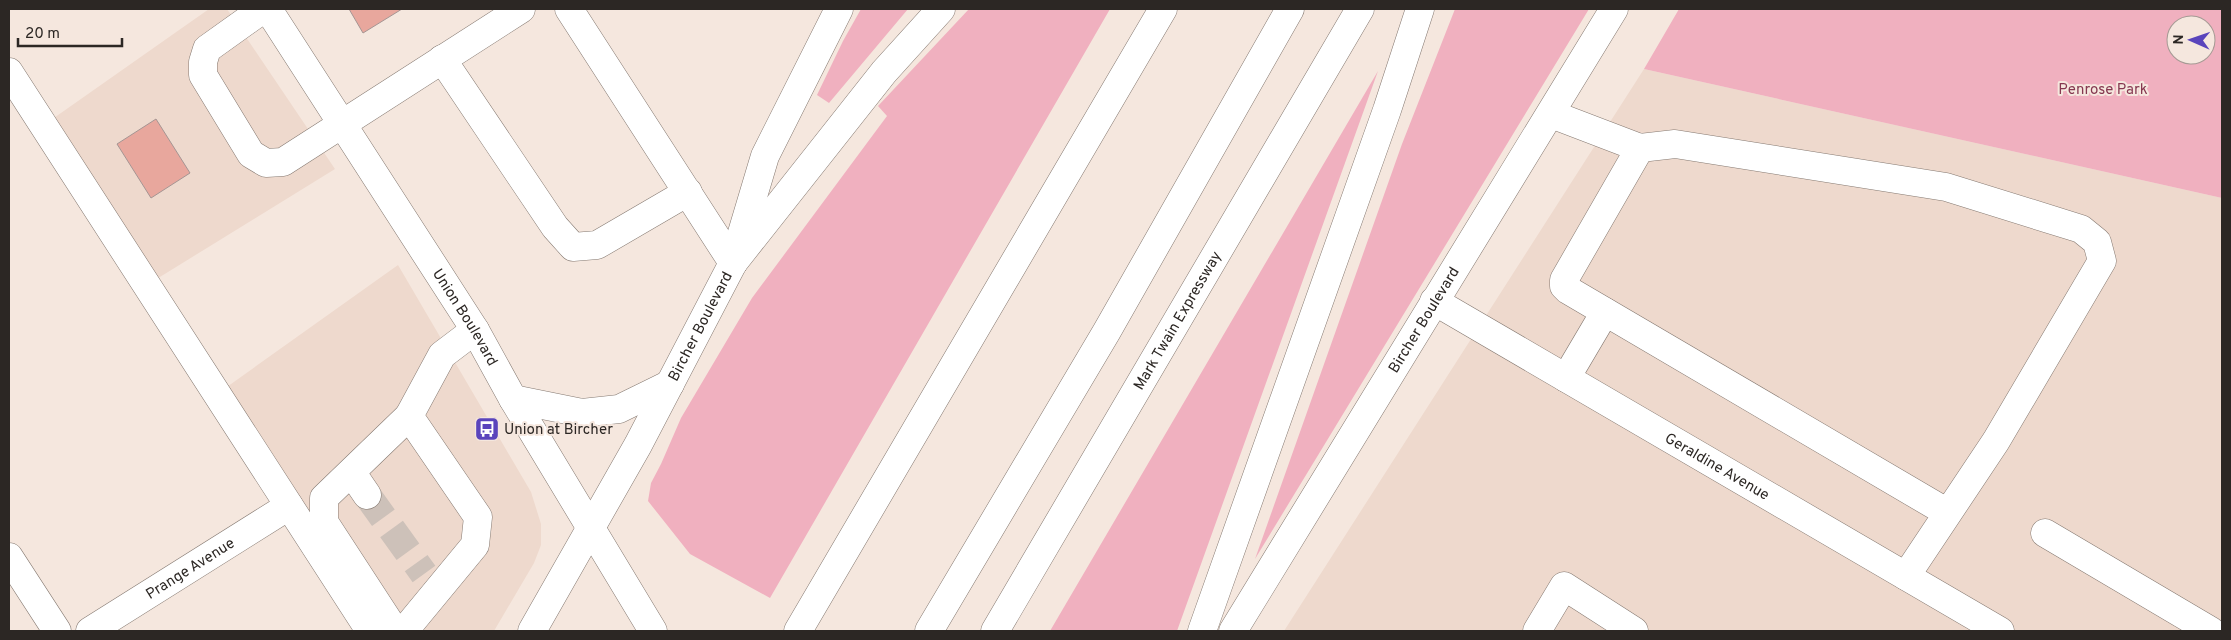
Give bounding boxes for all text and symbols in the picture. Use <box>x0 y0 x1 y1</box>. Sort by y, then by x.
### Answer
scale bar <box>18 15 121 47</box>
north arrow <box>2166 15 2216 65</box>
text: 20 m <box>25 25 60 44</box>
text: N <box>2171 34 2188 45</box>
park label: Penrose Park <box>2058 81 2148 100</box>
street label: Mark Twain Expressway <box>1130 248 1227 394</box>
street label: Bircher Boulevard <box>1385 264 1465 377</box>
street label: Union Boulevard <box>427 266 501 370</box>
street label: Bircher Boulevard <box>665 269 738 385</box>
bus stop icon: Union at Bircher <box>474 416 500 442</box>
place label: Union at Bircher <box>504 421 613 440</box>
street label: Geraldine Avenue <box>1661 430 1772 505</box>
street label: Prange Avenue <box>143 535 239 605</box>

